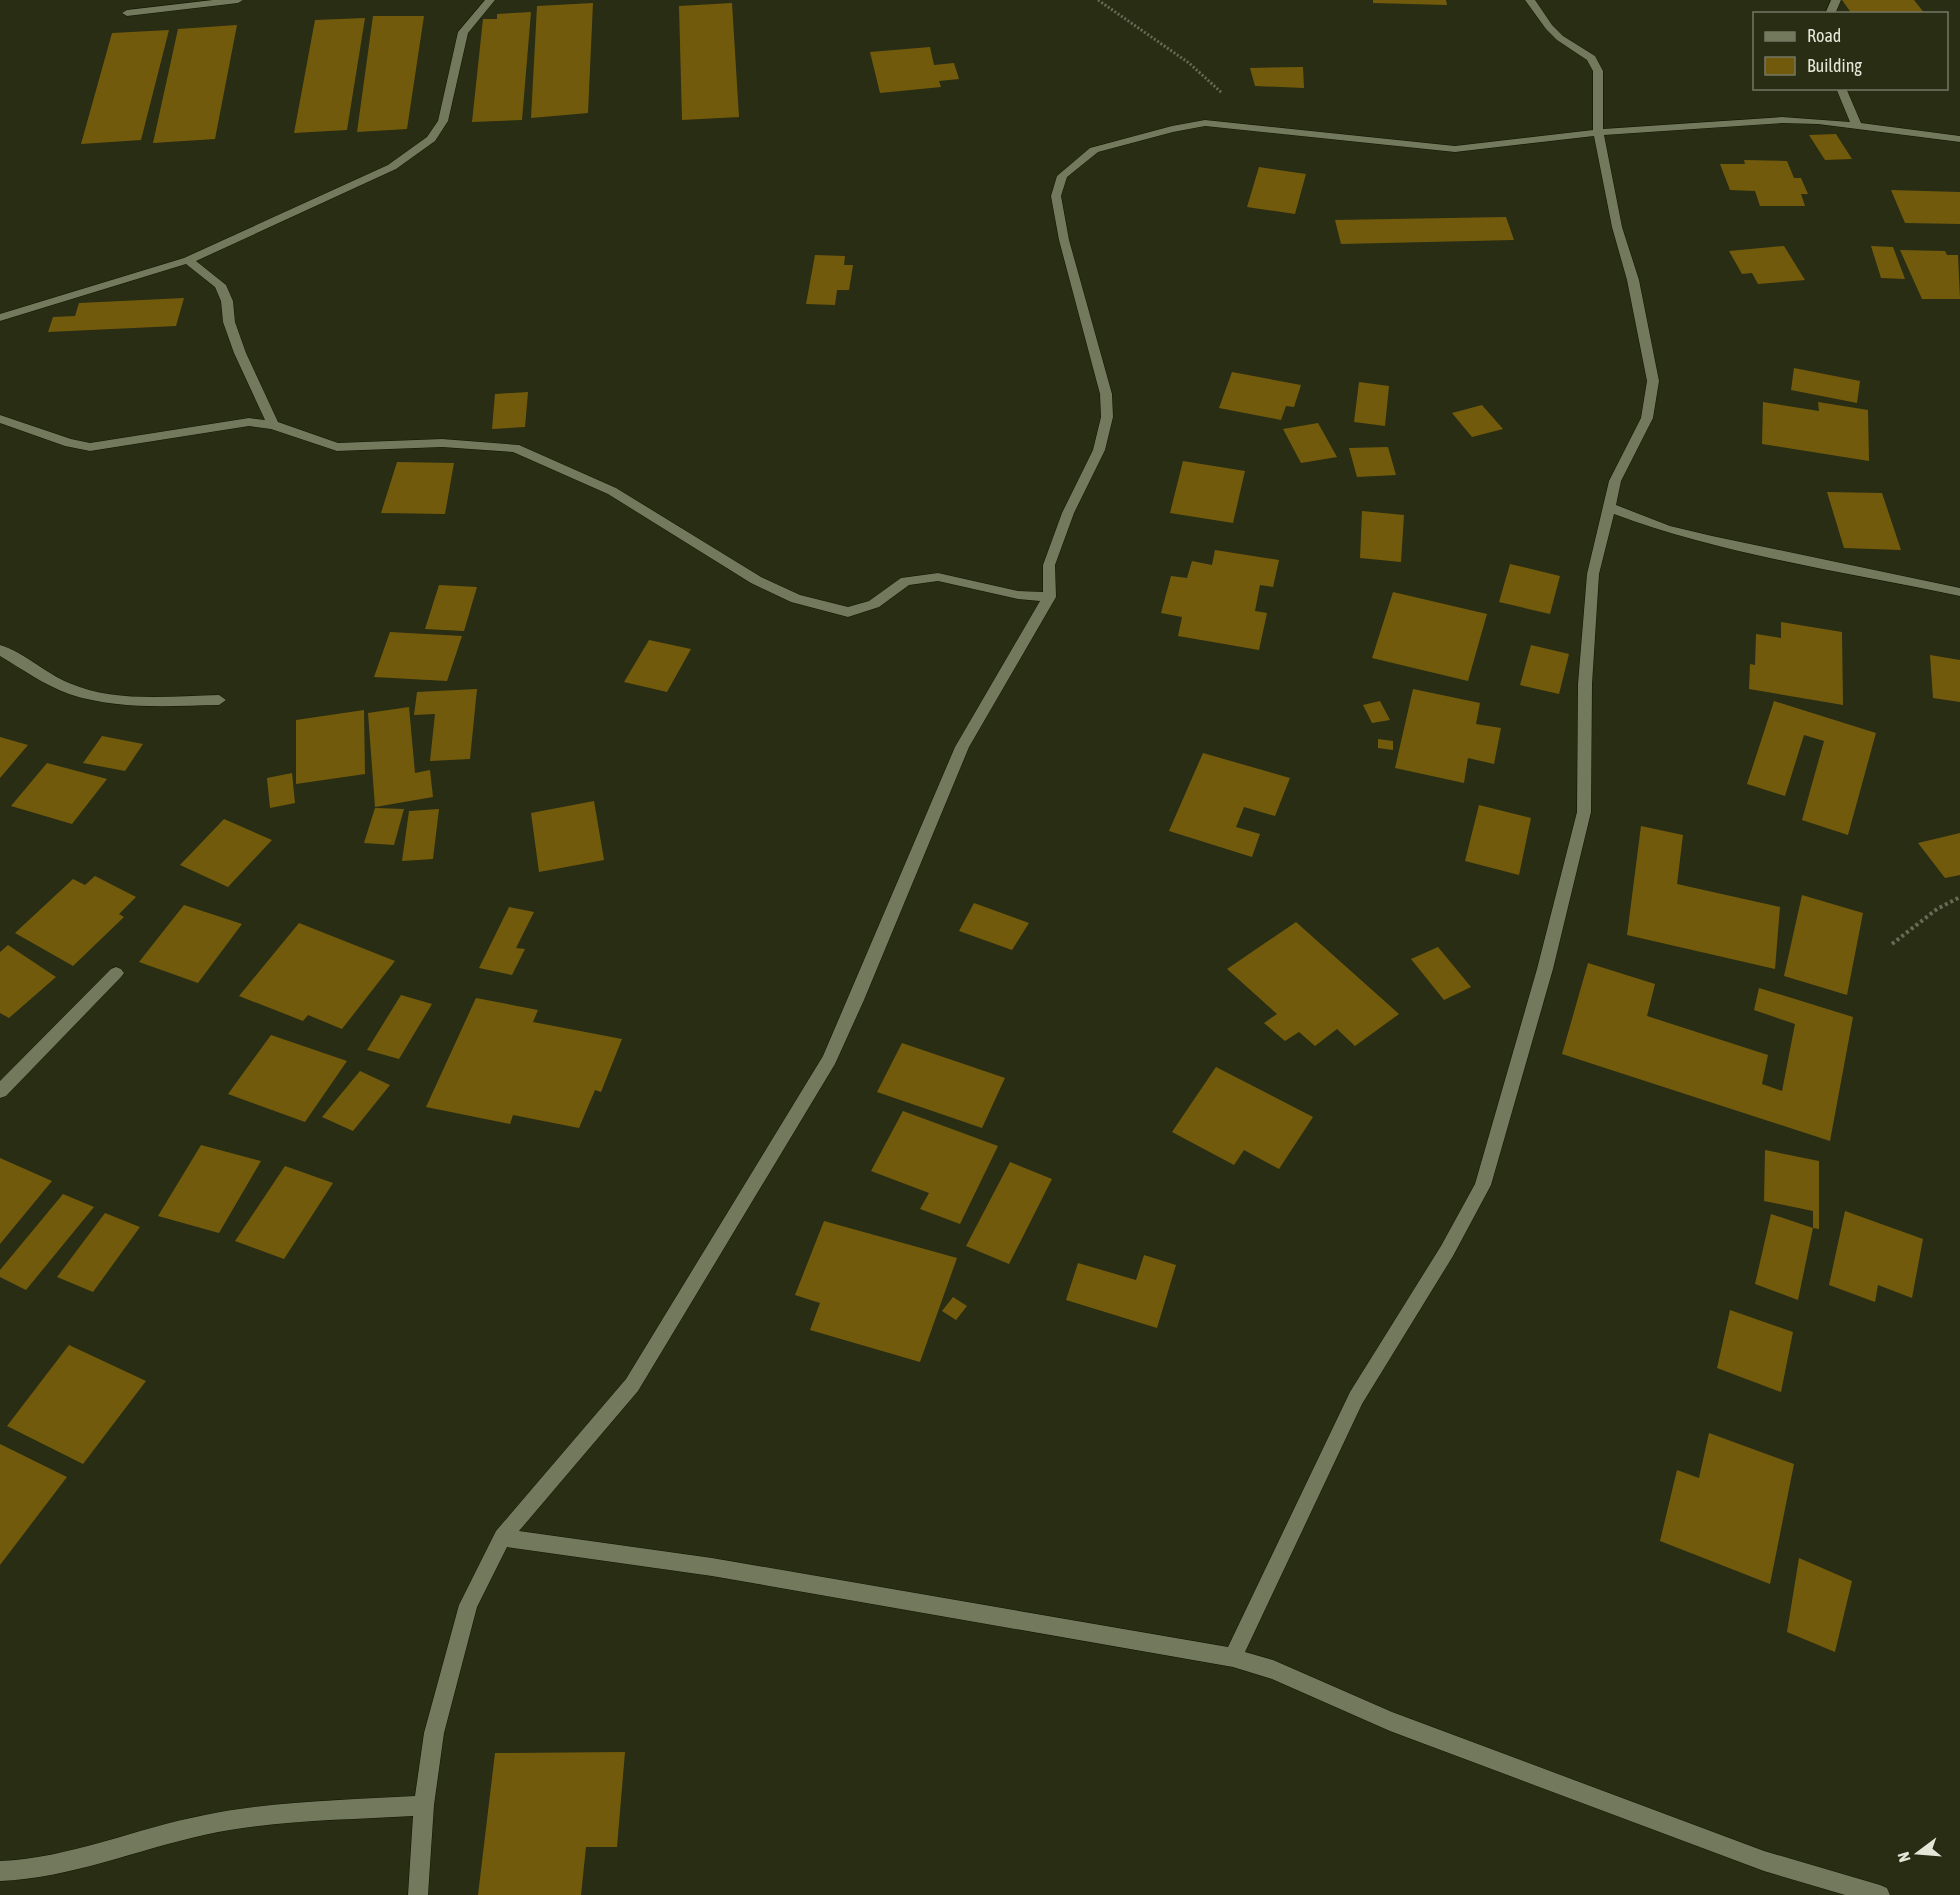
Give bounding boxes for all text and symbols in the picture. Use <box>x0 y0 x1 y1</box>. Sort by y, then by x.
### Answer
legend <box>1753 12 1948 90</box>
text: Road <box>1807 25 1841 46</box>
text: Building <box>1807 55 1862 76</box>
north arrow <box>1888 1823 1948 1883</box>
text: N <box>1894 1850 1914 1864</box>

